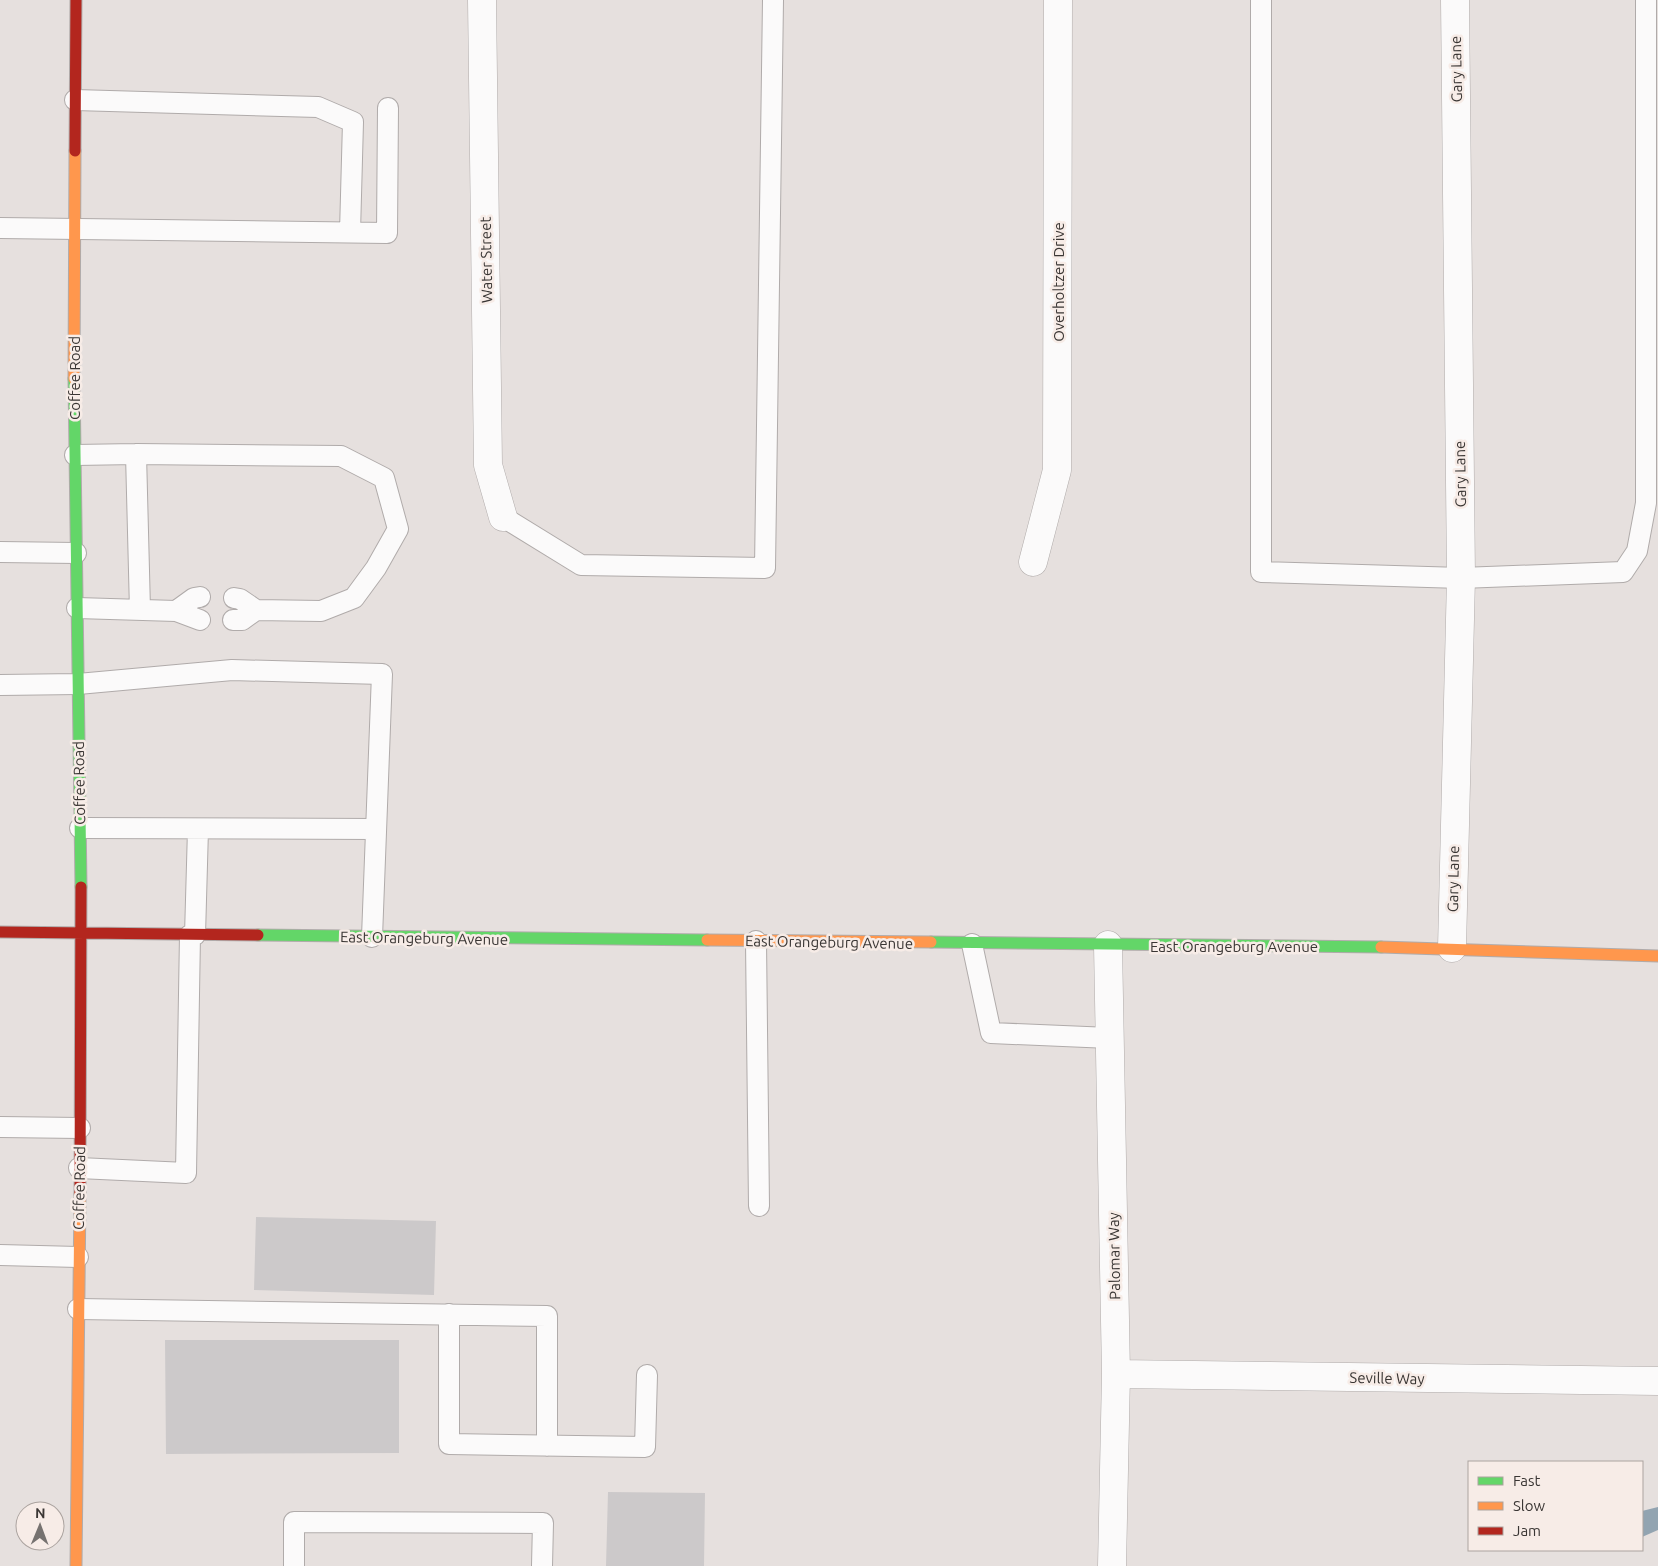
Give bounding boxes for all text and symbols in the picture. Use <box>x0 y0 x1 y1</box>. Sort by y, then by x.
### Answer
street label: Gary Lane <box>1447 36 1465 102</box>
street label: Water Street <box>477 217 495 303</box>
street label: Overholtzer Drive <box>1050 222 1067 342</box>
street label: Coffee Road <box>66 336 83 420</box>
street label: Gary Lane <box>1451 441 1469 507</box>
street label: Coffee Road <box>70 741 88 825</box>
street label: Gary Lane <box>1444 846 1462 912</box>
street label: East Orangeburg Avenue <box>340 928 508 948</box>
street label: East Orangeburg Avenue <box>745 932 913 952</box>
street label: East Orangeburg Avenue <box>1150 938 1318 955</box>
street label: Coffee Road <box>70 1146 88 1230</box>
street label: Palomar Way <box>1105 1212 1123 1300</box>
street label: Seville Way <box>1349 1369 1425 1387</box>
legend <box>1468 1461 1643 1551</box>
text: Fast <box>1513 1472 1541 1489</box>
text: Slow <box>1513 1497 1546 1514</box>
north arrow <box>15 1501 65 1551</box>
text: N <box>35 1505 46 1521</box>
text: Jam <box>1513 1522 1541 1539</box>

